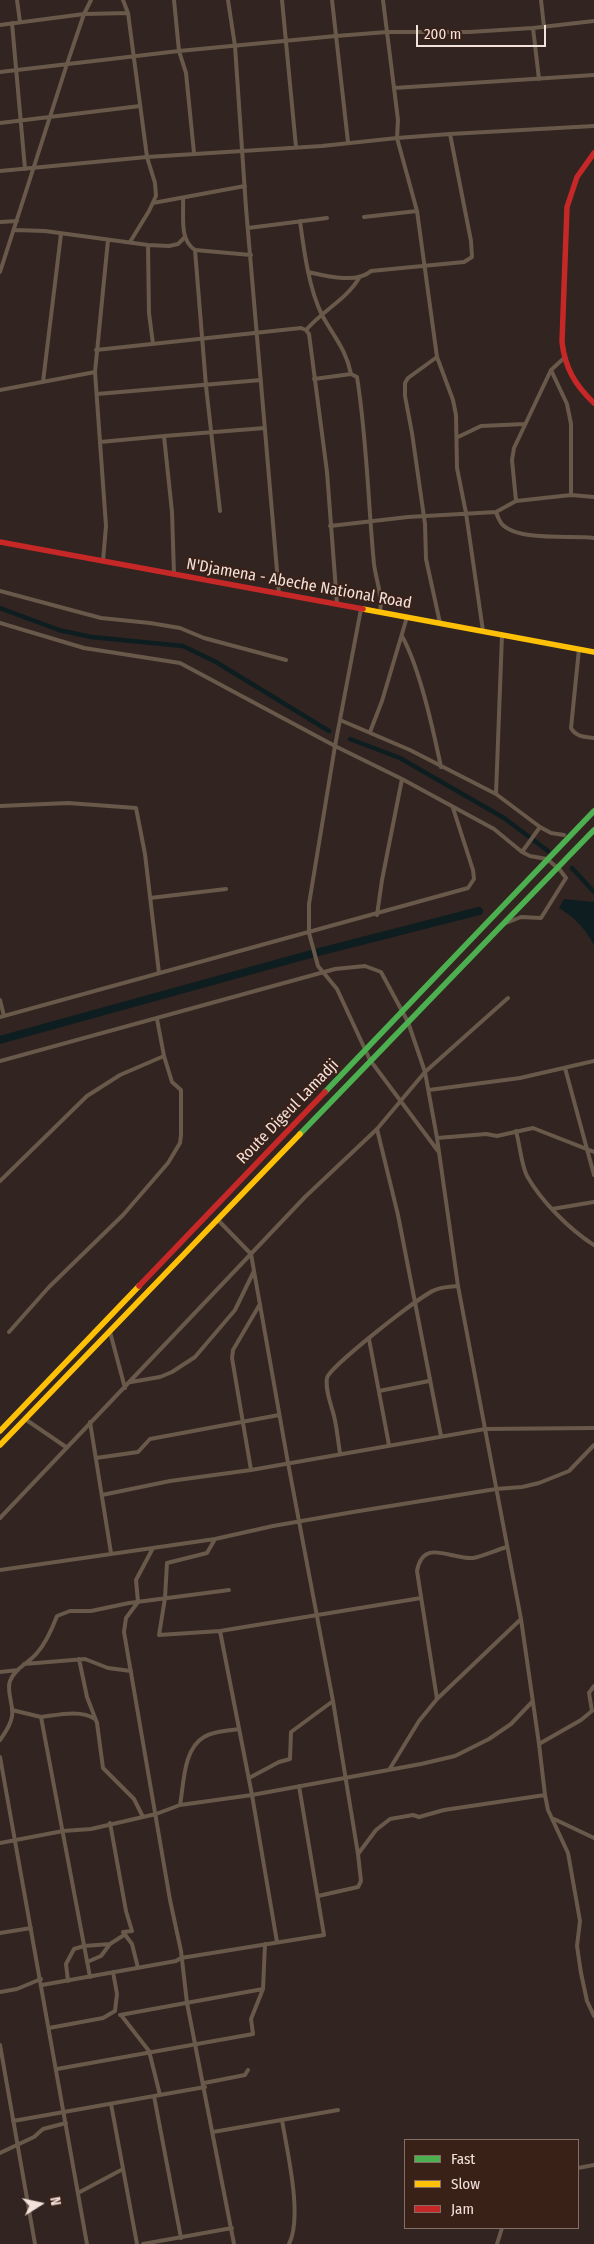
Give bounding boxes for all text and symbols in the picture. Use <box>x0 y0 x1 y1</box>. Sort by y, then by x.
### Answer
scale bar <box>419 15 549 47</box>
text: 200 m <box>424 25 461 43</box>
street label: N'Djamena - Abeche National Road <box>185 555 413 613</box>
street label: Route Digeul Lamadji <box>233 1056 343 1168</box>
legend <box>404 2139 579 2229</box>
text: Fast <box>451 2150 475 2168</box>
text: Slow <box>451 2175 480 2193</box>
north arrow <box>15 2179 65 2229</box>
text: N <box>46 2196 64 2207</box>
text: Jam <box>451 2200 474 2218</box>

